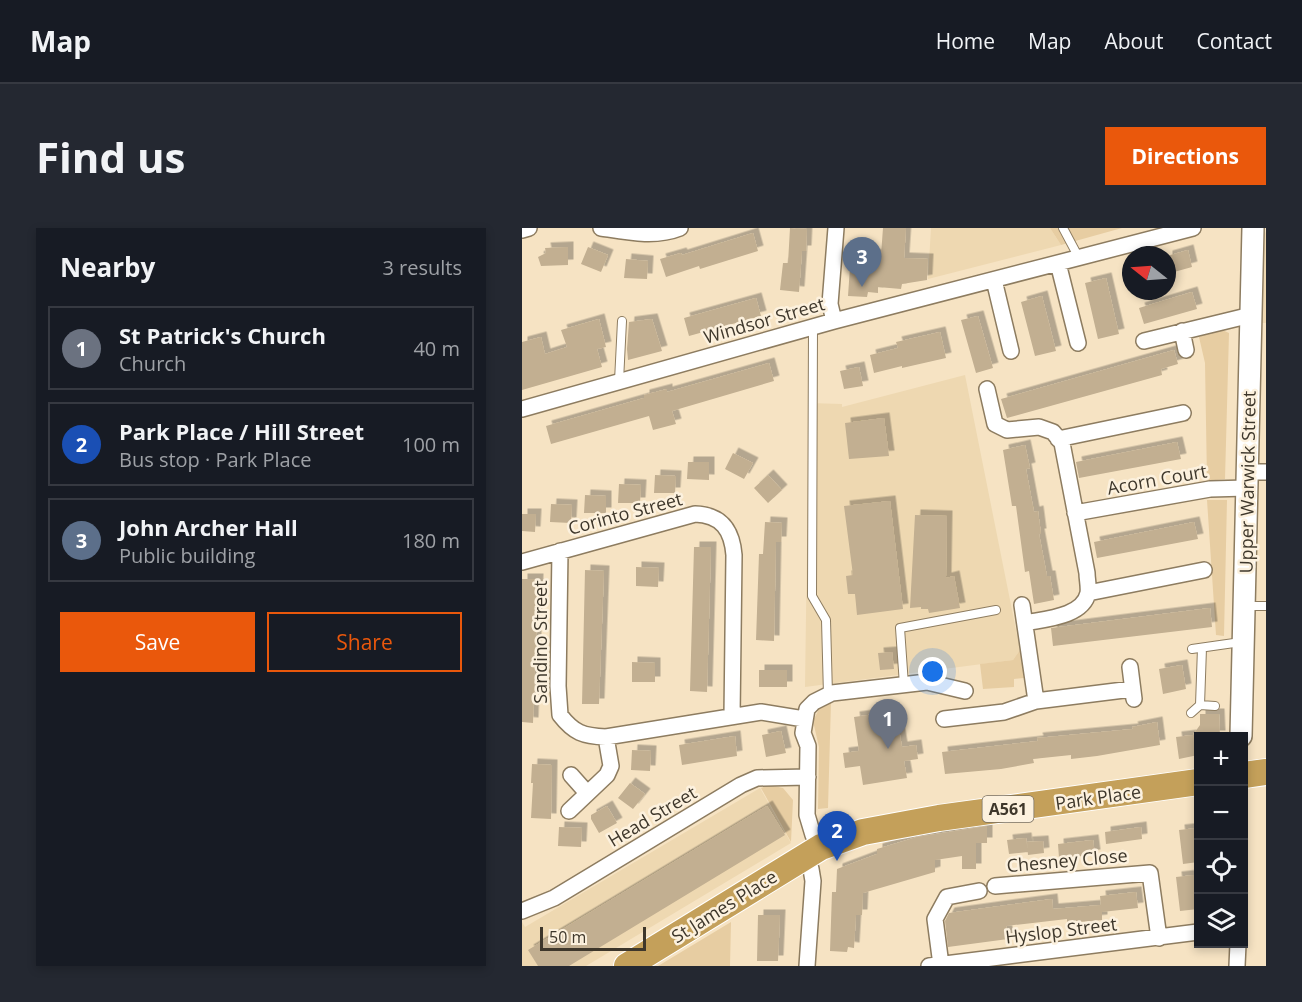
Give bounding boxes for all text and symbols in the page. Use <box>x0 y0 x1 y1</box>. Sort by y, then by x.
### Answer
text: Map <box>30 22 91 60</box>
text: Home <box>936 27 995 55</box>
text: Map <box>1028 27 1071 55</box>
text: About <box>1104 27 1164 55</box>
text: Contact <box>1197 27 1272 55</box>
button: Directions <box>1105 127 1266 185</box>
text: Find us <box>36 128 185 185</box>
pin: 3 <box>842 238 882 287</box>
north arrow <box>1122 246 1176 300</box>
text: Nearby <box>60 249 155 285</box>
text: 3 results <box>382 254 462 281</box>
street label: Windsor Street <box>701 291 827 349</box>
text: St Patrick's Church <box>119 320 326 350</box>
text: 1 <box>76 335 87 362</box>
text: 40 m <box>413 335 460 362</box>
text: Church <box>119 350 186 377</box>
street label: Upper Warwick Street <box>1233 390 1261 574</box>
text: Park Place / Hill Street <box>119 416 364 446</box>
text: 2 <box>76 431 87 458</box>
text: 100 m <box>402 431 460 458</box>
text: Bus stop · Park Place <box>119 446 312 473</box>
street label: Acorn Court <box>1105 458 1209 500</box>
street label: Corinto Street <box>565 486 685 540</box>
text: John Archer Hall <box>119 512 298 542</box>
text: 3 <box>76 527 87 554</box>
text: 180 m <box>402 527 460 554</box>
text: Public building <box>119 542 255 569</box>
street label: Sandino Street <box>528 580 552 704</box>
button: Save <box>60 612 255 672</box>
button: Share <box>267 612 462 672</box>
your location <box>918 657 947 686</box>
pin: 1 <box>868 700 908 749</box>
map controls <box>1194 732 1248 948</box>
button: + <box>1194 732 1248 786</box>
street label: Park Place <box>1054 779 1142 815</box>
street label: Head Street <box>603 780 701 852</box>
button: − <box>1194 786 1248 840</box>
road number: A561 <box>982 796 1034 822</box>
pin: 2 <box>818 812 856 861</box>
button: locate <box>1194 840 1248 894</box>
street label: Chesney Close <box>1006 843 1128 877</box>
street label: St James Place <box>667 864 781 948</box>
button: layers <box>1194 894 1248 948</box>
street label: Hyslop Street <box>1004 911 1118 949</box>
scale bar <box>540 924 646 952</box>
text: 50 m <box>549 926 586 948</box>

